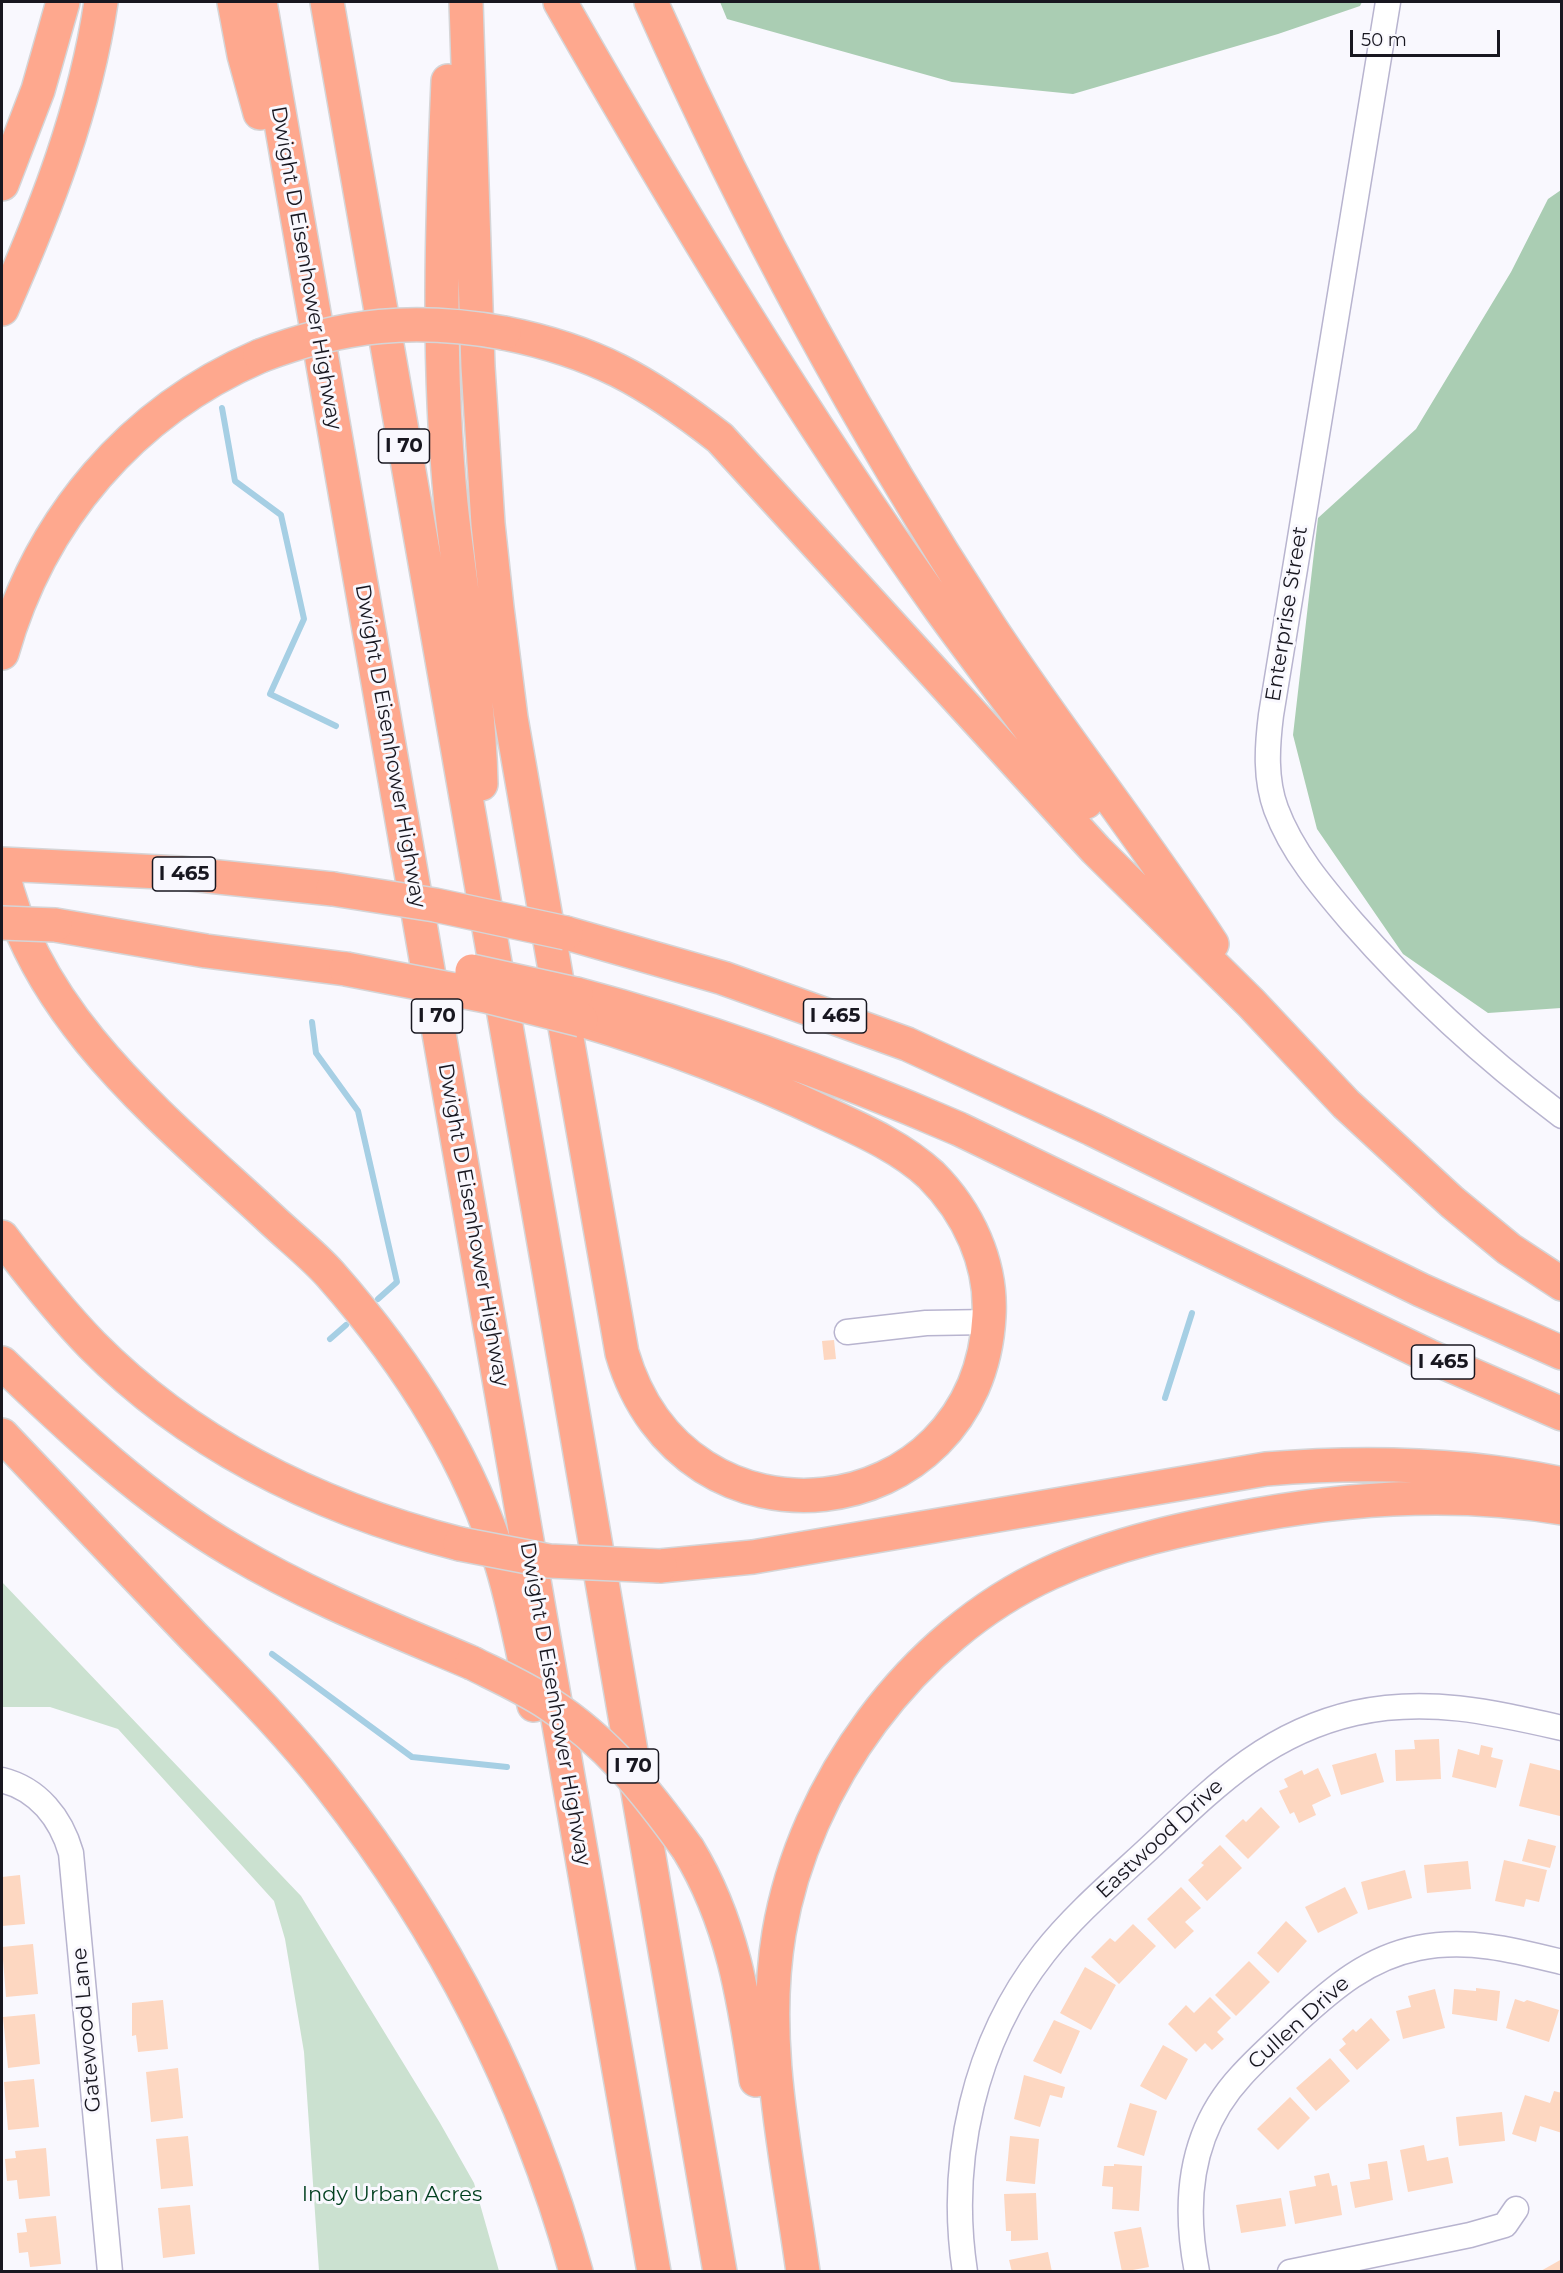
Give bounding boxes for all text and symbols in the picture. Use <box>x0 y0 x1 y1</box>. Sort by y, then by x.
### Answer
scale bar <box>1353 18 1503 56</box>
text: 50 m <box>1361 29 1407 51</box>
street label: Dwight D Eisenhower Highway <box>265 104 347 432</box>
road number: I 70 <box>378 429 430 463</box>
street label: Enterprise Street <box>1261 524 1313 704</box>
street label: Dwight D Eisenhower Highway <box>349 582 431 910</box>
road number: I 465 <box>152 857 216 891</box>
road number: I 70 <box>412 999 462 1033</box>
road number: I 465 <box>804 999 866 1033</box>
street label: Dwight D Eisenhower Highway <box>432 1061 514 1389</box>
road number: I 465 <box>1412 1345 1474 1379</box>
street label: Dwight D Eisenhower Highway <box>514 1540 596 1868</box>
road number: I 70 <box>608 1749 658 1783</box>
street label: Eastwood Drive <box>1091 1774 1229 1904</box>
street label: Gatewood Lane <box>67 1947 107 2113</box>
street label: Cullen Drive <box>1243 1971 1355 2075</box>
park label: Indy Urban Acres <box>302 2182 482 2208</box>

